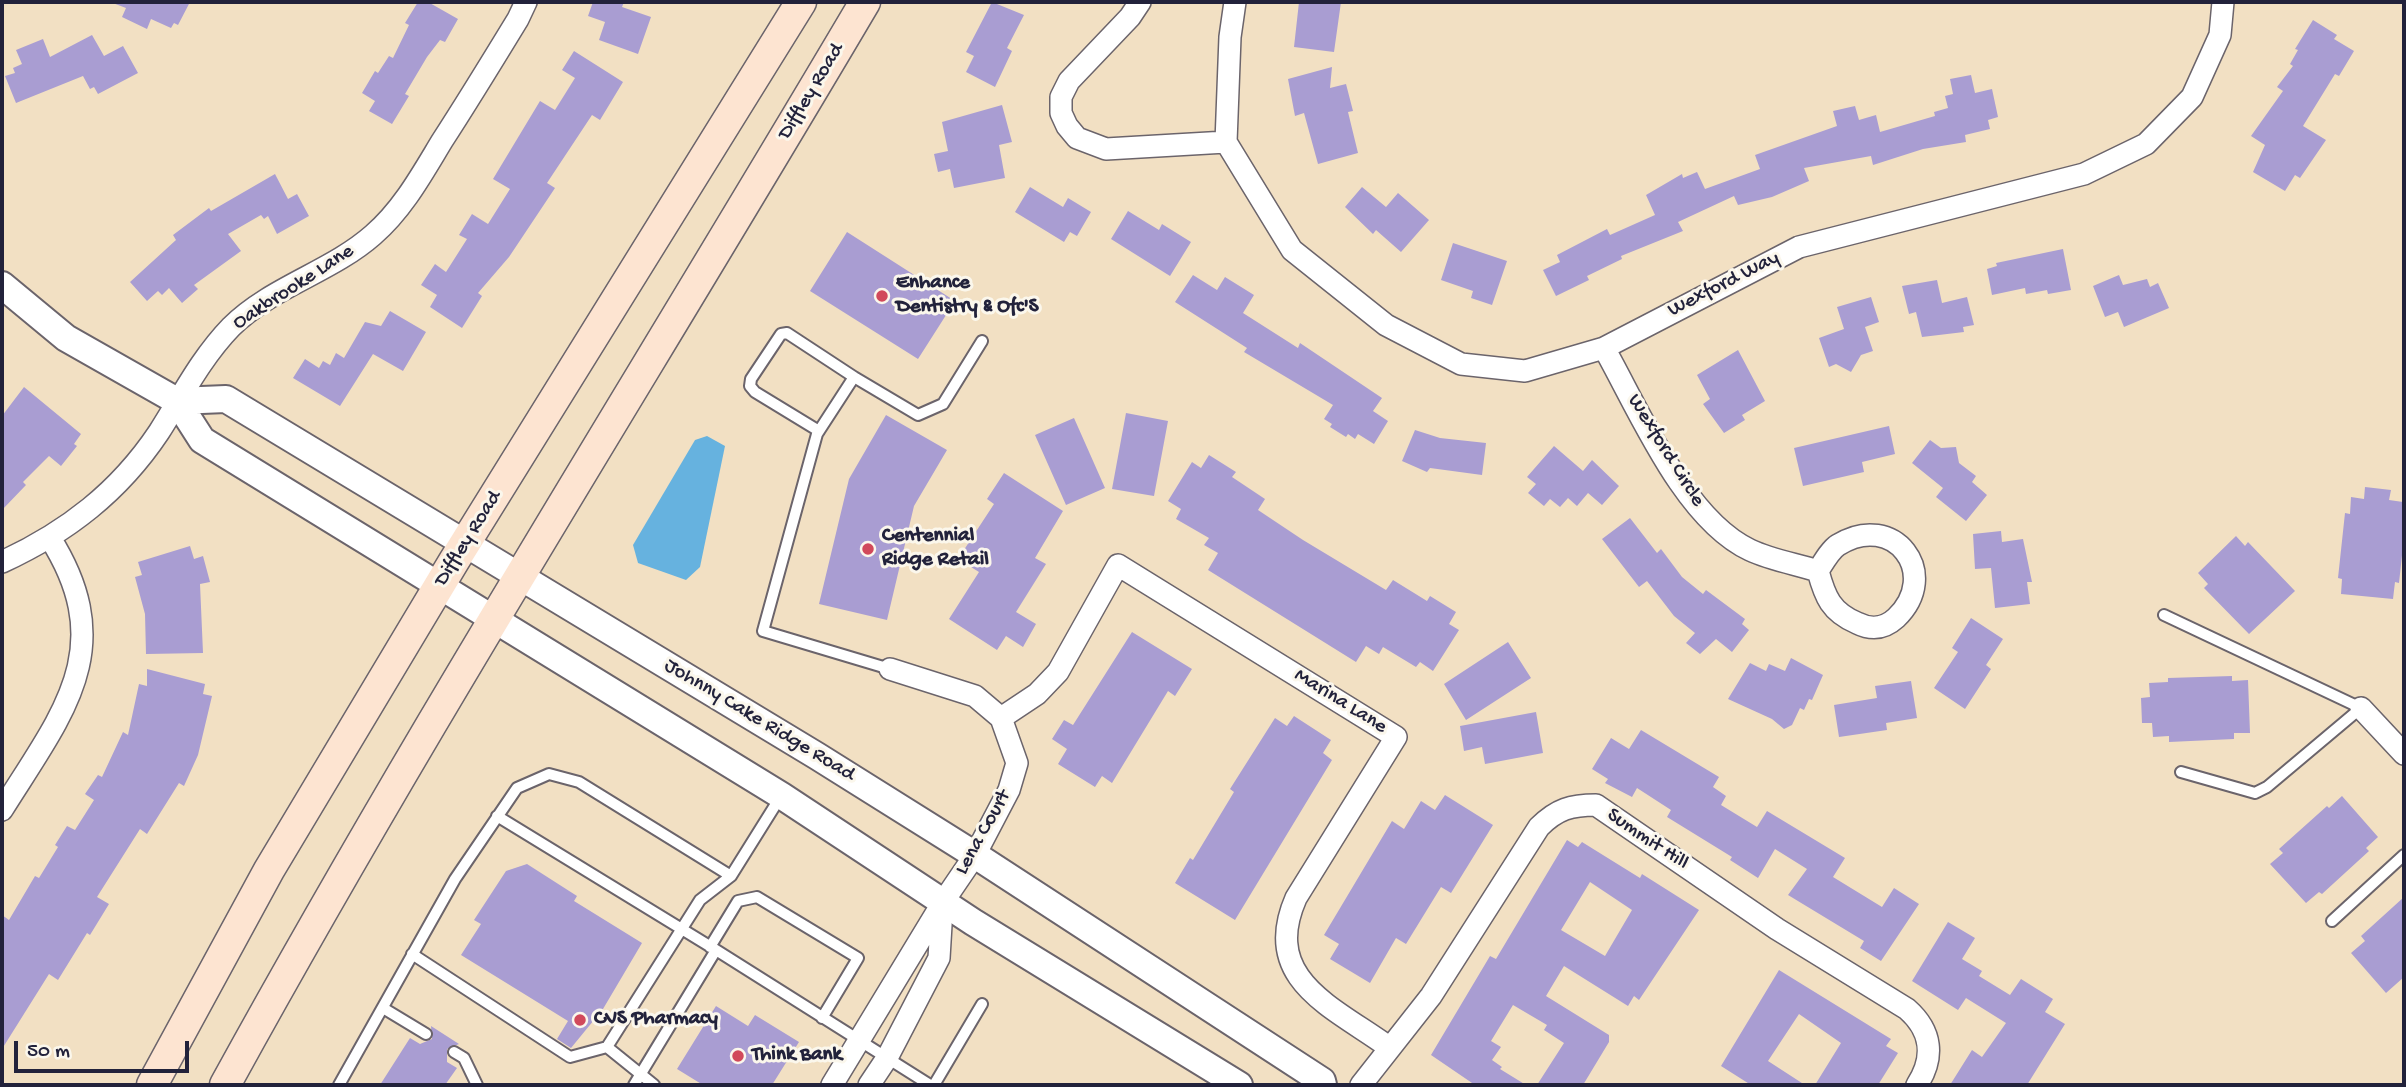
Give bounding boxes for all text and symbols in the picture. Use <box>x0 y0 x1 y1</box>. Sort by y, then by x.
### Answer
street label: Diffley Road <box>773 39 851 145</box>
street label: Oakbrooke Lane <box>229 239 359 337</box>
street label: Wexford Way <box>1664 246 1784 324</box>
place label: Enhance Dentistry & Ofc'S <box>896 271 1039 321</box>
marker: Enhance Dentistry & Ofc'S <box>874 288 890 304</box>
street label: Wexford Circle <box>1620 390 1710 512</box>
street label: Diffley Road <box>430 487 508 591</box>
place label: Centennial Ridge Retail <box>882 524 989 574</box>
marker: Centennial Ridge Retail <box>860 541 876 557</box>
street label: Johnny Cake Ridge Road <box>659 654 859 788</box>
street label: Marina Lane <box>1289 663 1391 741</box>
street label: Lena Court <box>950 786 1018 880</box>
street label: Summit Hill <box>1601 803 1693 877</box>
place label: CVS Pharmacy <box>594 1007 718 1033</box>
marker: CVS Pharmacy <box>572 1012 588 1028</box>
scale bar <box>18 1028 192 1072</box>
text: 50 m <box>27 1040 70 1065</box>
place label: Think Bank <box>752 1043 842 1069</box>
marker: Think Bank <box>730 1048 746 1064</box>

